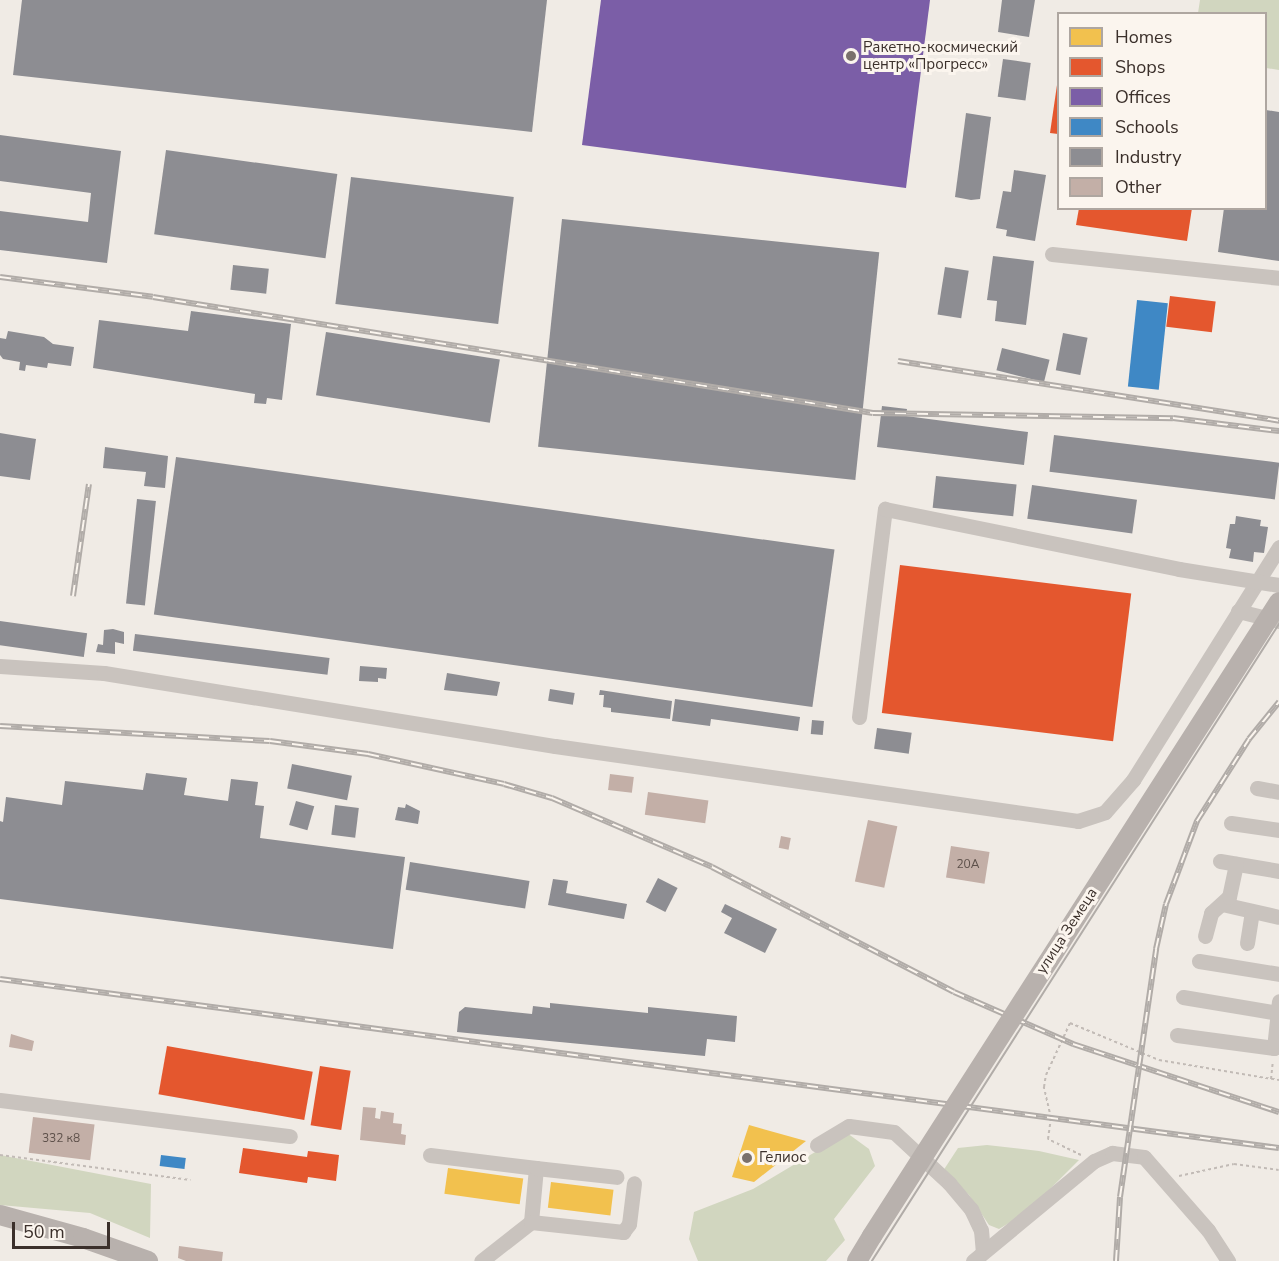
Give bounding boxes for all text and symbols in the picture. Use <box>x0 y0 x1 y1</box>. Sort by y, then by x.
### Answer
legend <box>1057 12 1267 210</box>
text: Homes <box>1115 25 1172 49</box>
place label: Ракетно-космический центр «Прогресс» <box>863 38 1018 73</box>
marker: Ракетно-космический центр «Прогресс» <box>844 49 858 63</box>
text: Shops <box>1115 55 1165 79</box>
text: Offices <box>1115 85 1171 109</box>
text: Schools <box>1115 115 1179 139</box>
text: Industry <box>1115 145 1182 169</box>
text: Other <box>1115 175 1161 199</box>
house number: 20А <box>956 858 980 872</box>
street label: улица Земеца <box>1033 885 1101 977</box>
house number: 332 к8 <box>42 1132 80 1146</box>
place label: Гелиос <box>759 1149 806 1167</box>
marker: Гелиос <box>740 1151 754 1165</box>
scale bar <box>15 1210 112 1248</box>
text: 50 m <box>23 1220 65 1244</box>

